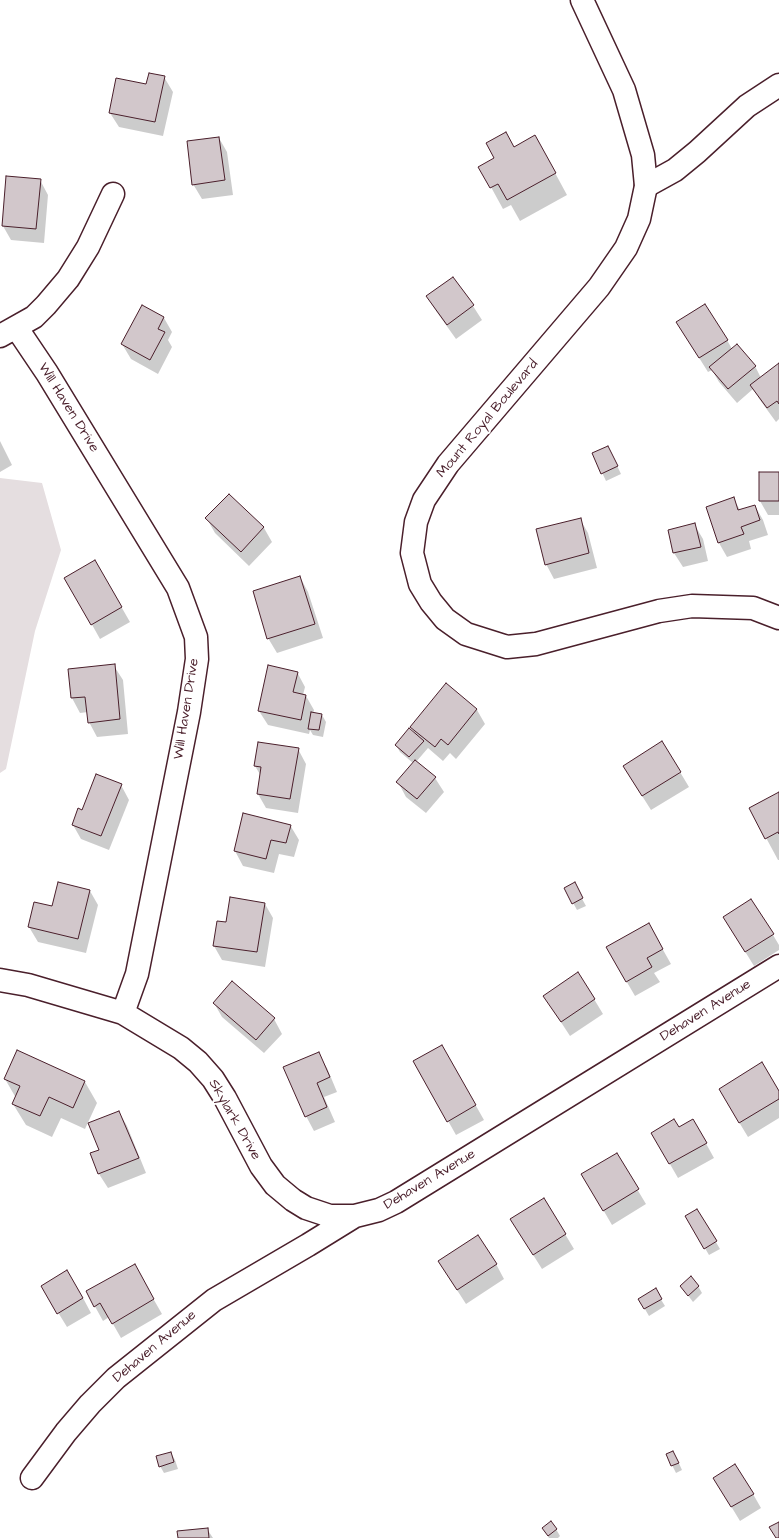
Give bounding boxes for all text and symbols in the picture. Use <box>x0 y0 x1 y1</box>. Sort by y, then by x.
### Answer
street label: Mount Royal Boulevard <box>434 356 542 482</box>
street label: Will Haven Drive <box>34 360 102 456</box>
street label: Will Haven Drive <box>171 657 203 761</box>
street label: Dehaven Avenue <box>658 976 754 1046</box>
street label: Skylark Drive <box>204 1077 264 1163</box>
street label: Dehaven Avenue <box>381 1146 479 1214</box>
street label: Dehaven Avenue <box>110 1307 200 1387</box>

